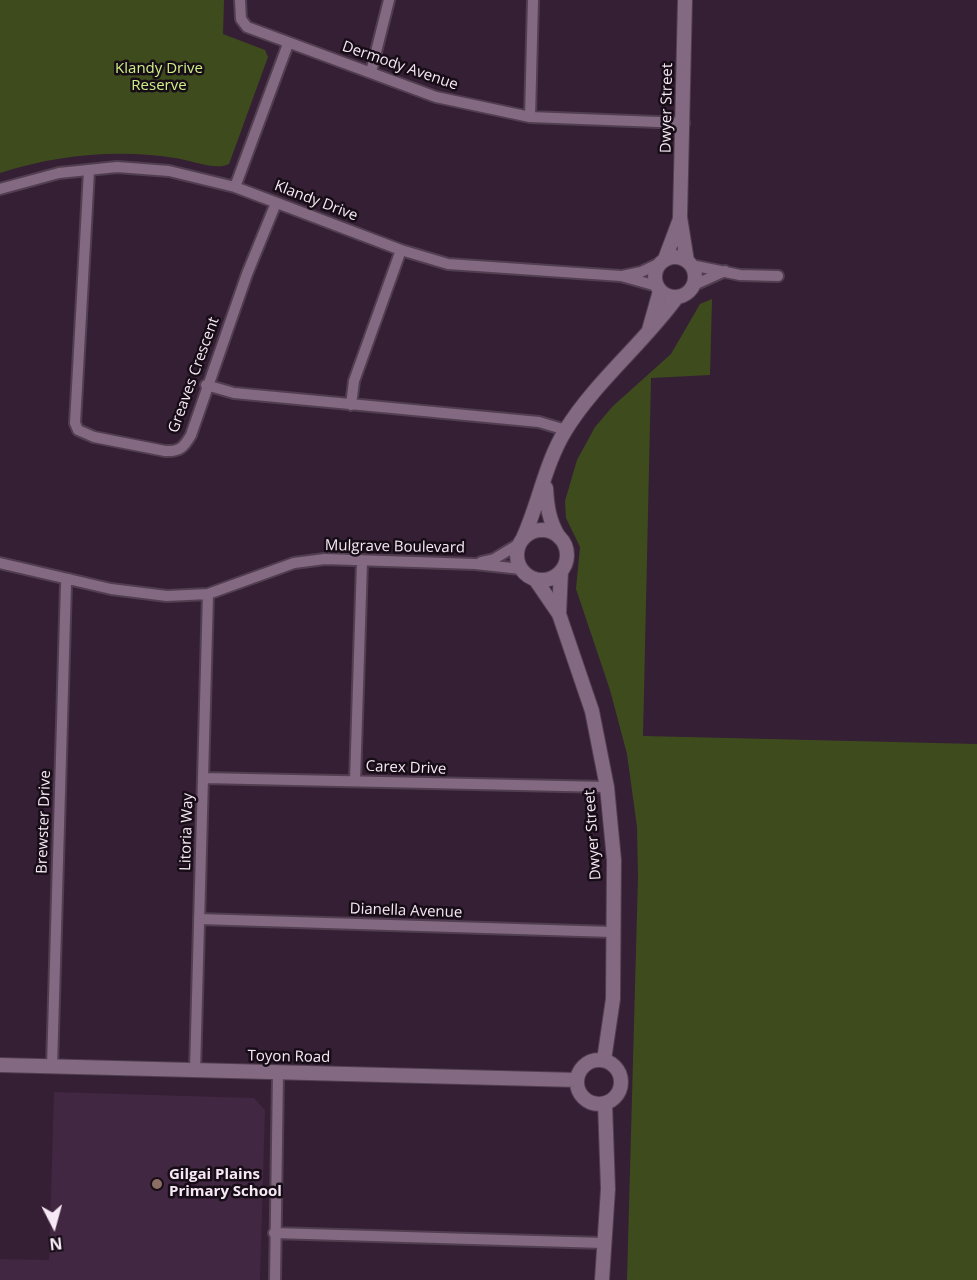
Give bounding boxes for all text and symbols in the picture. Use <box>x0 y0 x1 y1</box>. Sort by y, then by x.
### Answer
street label: Dermody Avenue <box>340 38 460 94</box>
park label: Klandy Drive Reserve <box>115 60 203 95</box>
street label: Dwyer Street <box>657 63 677 153</box>
street label: Klandy Drive <box>272 177 360 225</box>
street label: Greaves Crescent <box>165 315 223 435</box>
street label: Mulgrave Boulevard <box>325 537 465 557</box>
street label: Carex Drive <box>365 758 447 778</box>
street label: Brewster Drive <box>33 770 55 874</box>
street label: Dwyer Street <box>581 789 605 881</box>
street label: Litoria Way <box>177 793 197 871</box>
street label: Dianella Avenue <box>349 900 463 922</box>
street label: Toyon Road <box>247 1047 331 1067</box>
place label: Gilgai Plains Primary School <box>169 1166 282 1201</box>
marker: Gilgai Plains Primary School <box>150 1177 164 1191</box>
north arrow <box>24 1196 84 1256</box>
text: N <box>48 1232 64 1256</box>

